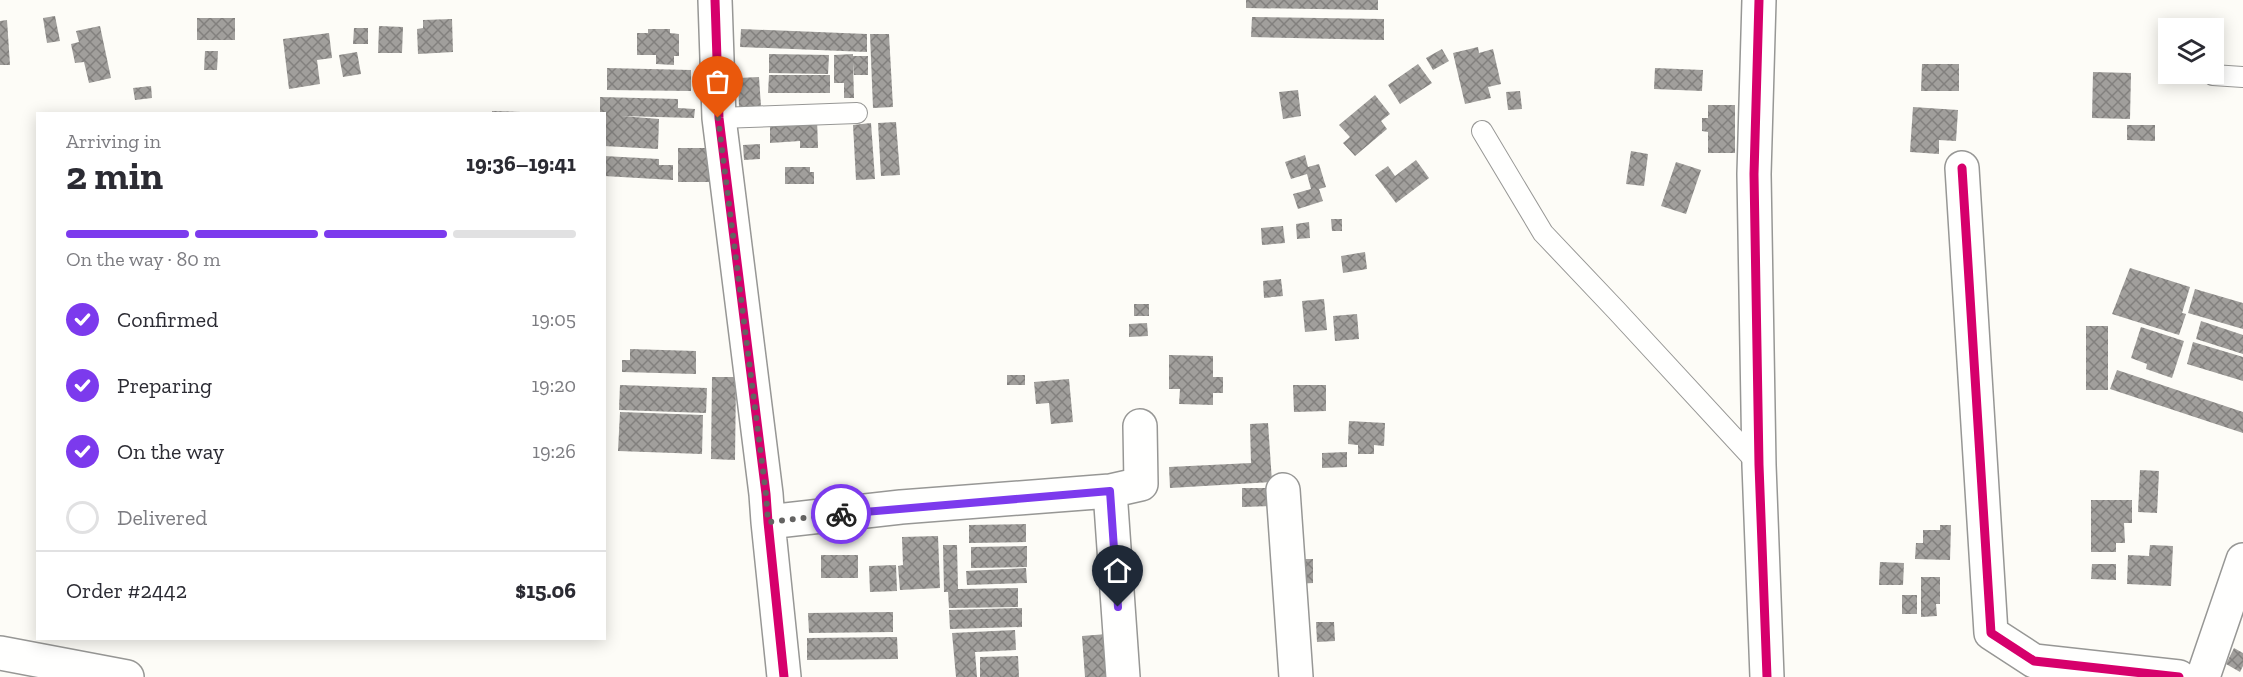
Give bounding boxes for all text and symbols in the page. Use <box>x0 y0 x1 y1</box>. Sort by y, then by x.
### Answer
map controls <box>2158 18 2224 84</box>
button: layers <box>2158 18 2224 84</box>
pin <box>692 56 743 118</box>
icon: bag <box>701 65 734 98</box>
text: Arriving in <box>66 129 161 153</box>
text: 19:36–19:41 <box>466 150 576 177</box>
text: 2 min <box>66 152 163 199</box>
text: On the way · 80 m <box>66 247 221 271</box>
icon: check <box>66 303 99 336</box>
text: Confirmed <box>117 306 218 333</box>
text: 19:05 <box>531 307 576 331</box>
icon: check <box>66 369 99 402</box>
text: Preparing <box>117 372 212 399</box>
text: 19:20 <box>531 373 576 397</box>
icon: check <box>66 435 99 468</box>
text: On the way <box>117 438 224 465</box>
text: 19:26 <box>532 439 576 463</box>
courier <box>811 484 871 544</box>
icon: bike <box>825 498 858 531</box>
text: Delivered <box>117 504 207 531</box>
pin <box>1092 545 1143 607</box>
icon: home <box>1101 554 1134 587</box>
text: Order #2442 <box>66 577 187 604</box>
text: $15.06 <box>515 577 576 604</box>

